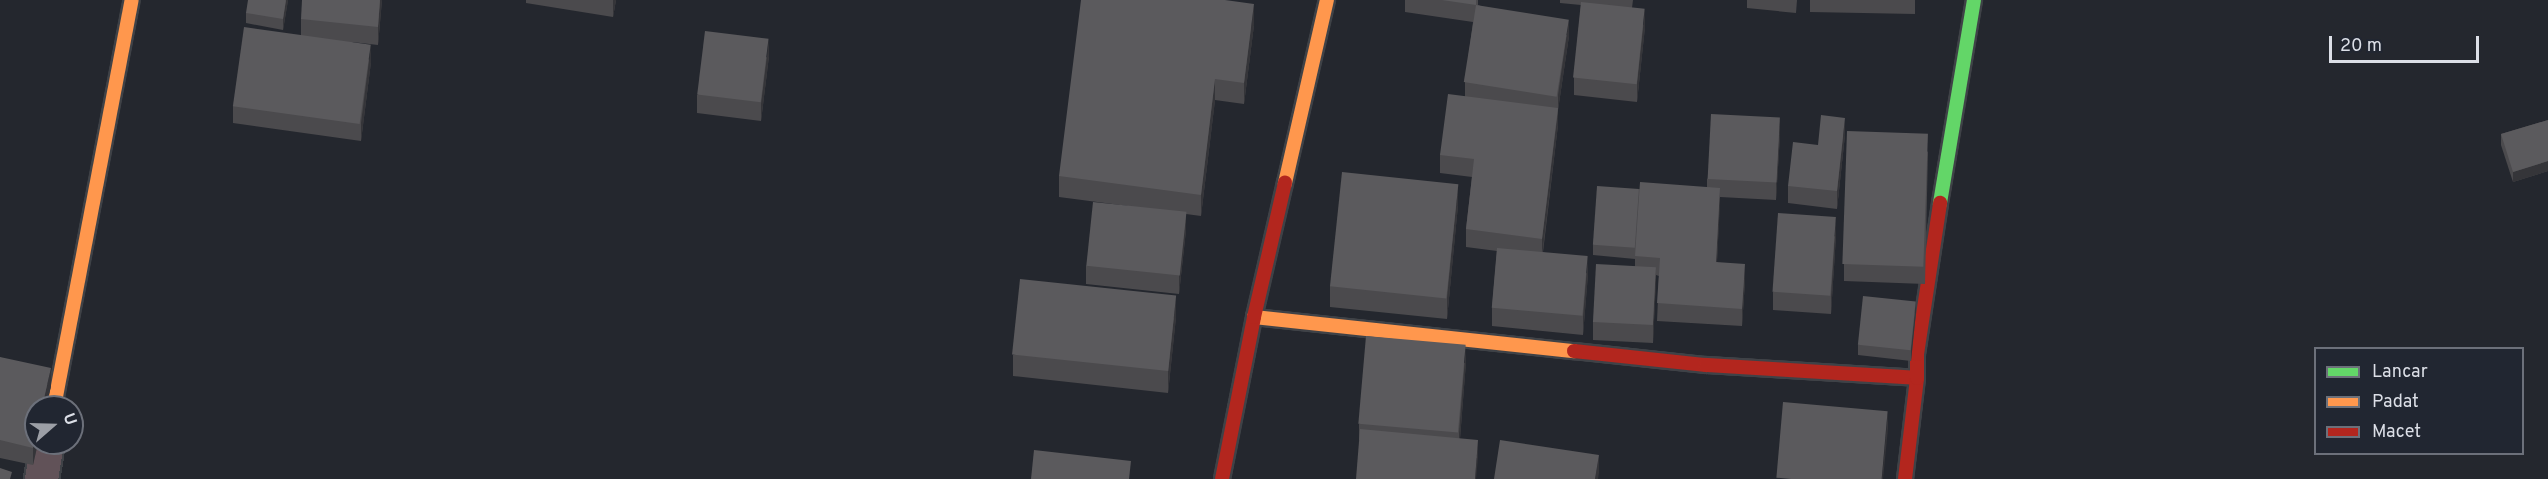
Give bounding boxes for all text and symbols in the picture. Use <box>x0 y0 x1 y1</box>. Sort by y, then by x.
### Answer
scale bar <box>2332 24 2482 62</box>
text: 20 m <box>2340 35 2382 58</box>
legend <box>2314 347 2524 455</box>
text: Lancar <box>2372 361 2428 384</box>
text: Padat <box>2372 391 2419 414</box>
north arrow <box>24 395 84 455</box>
text: U <box>58 411 80 428</box>
text: Macet <box>2372 421 2421 444</box>

